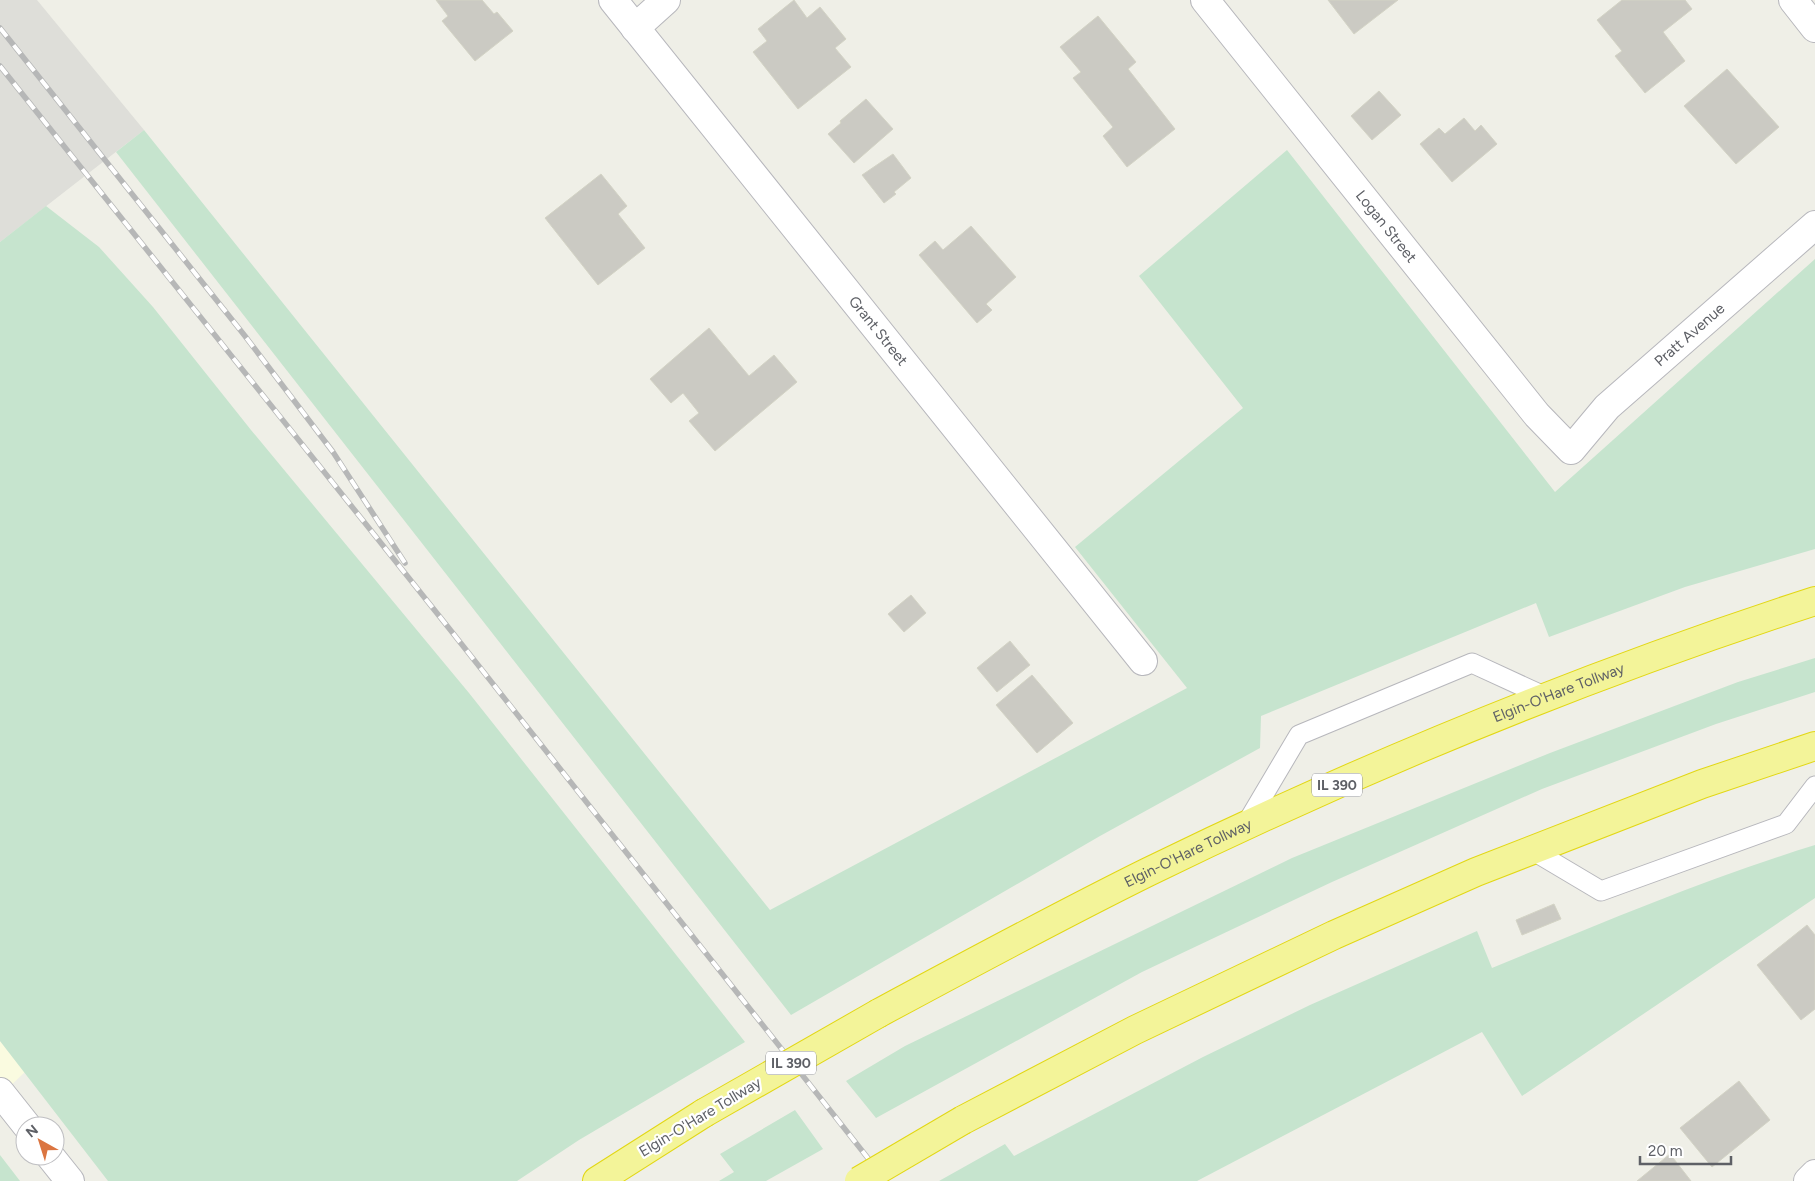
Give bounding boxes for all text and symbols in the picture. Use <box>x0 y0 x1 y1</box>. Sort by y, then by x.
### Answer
street label: Logan Street <box>1352 187 1421 266</box>
street label: Grant Street <box>845 292 912 369</box>
street label: Pratt Avenue <box>1651 299 1728 370</box>
street label: Elgin-O'Hare Tollway <box>1490 659 1627 726</box>
road number: IL 390 <box>1312 774 1362 796</box>
street label: Elgin-O'Hare Tollway <box>1121 815 1255 891</box>
road number: IL 390 <box>766 1052 816 1074</box>
street label: Elgin-O'Hare Tollway <box>636 1073 764 1161</box>
north arrow <box>15 1116 65 1166</box>
text: N <box>23 1121 42 1141</box>
scale bar <box>1640 1134 1731 1166</box>
text: 20 m <box>1648 1142 1682 1160</box>

